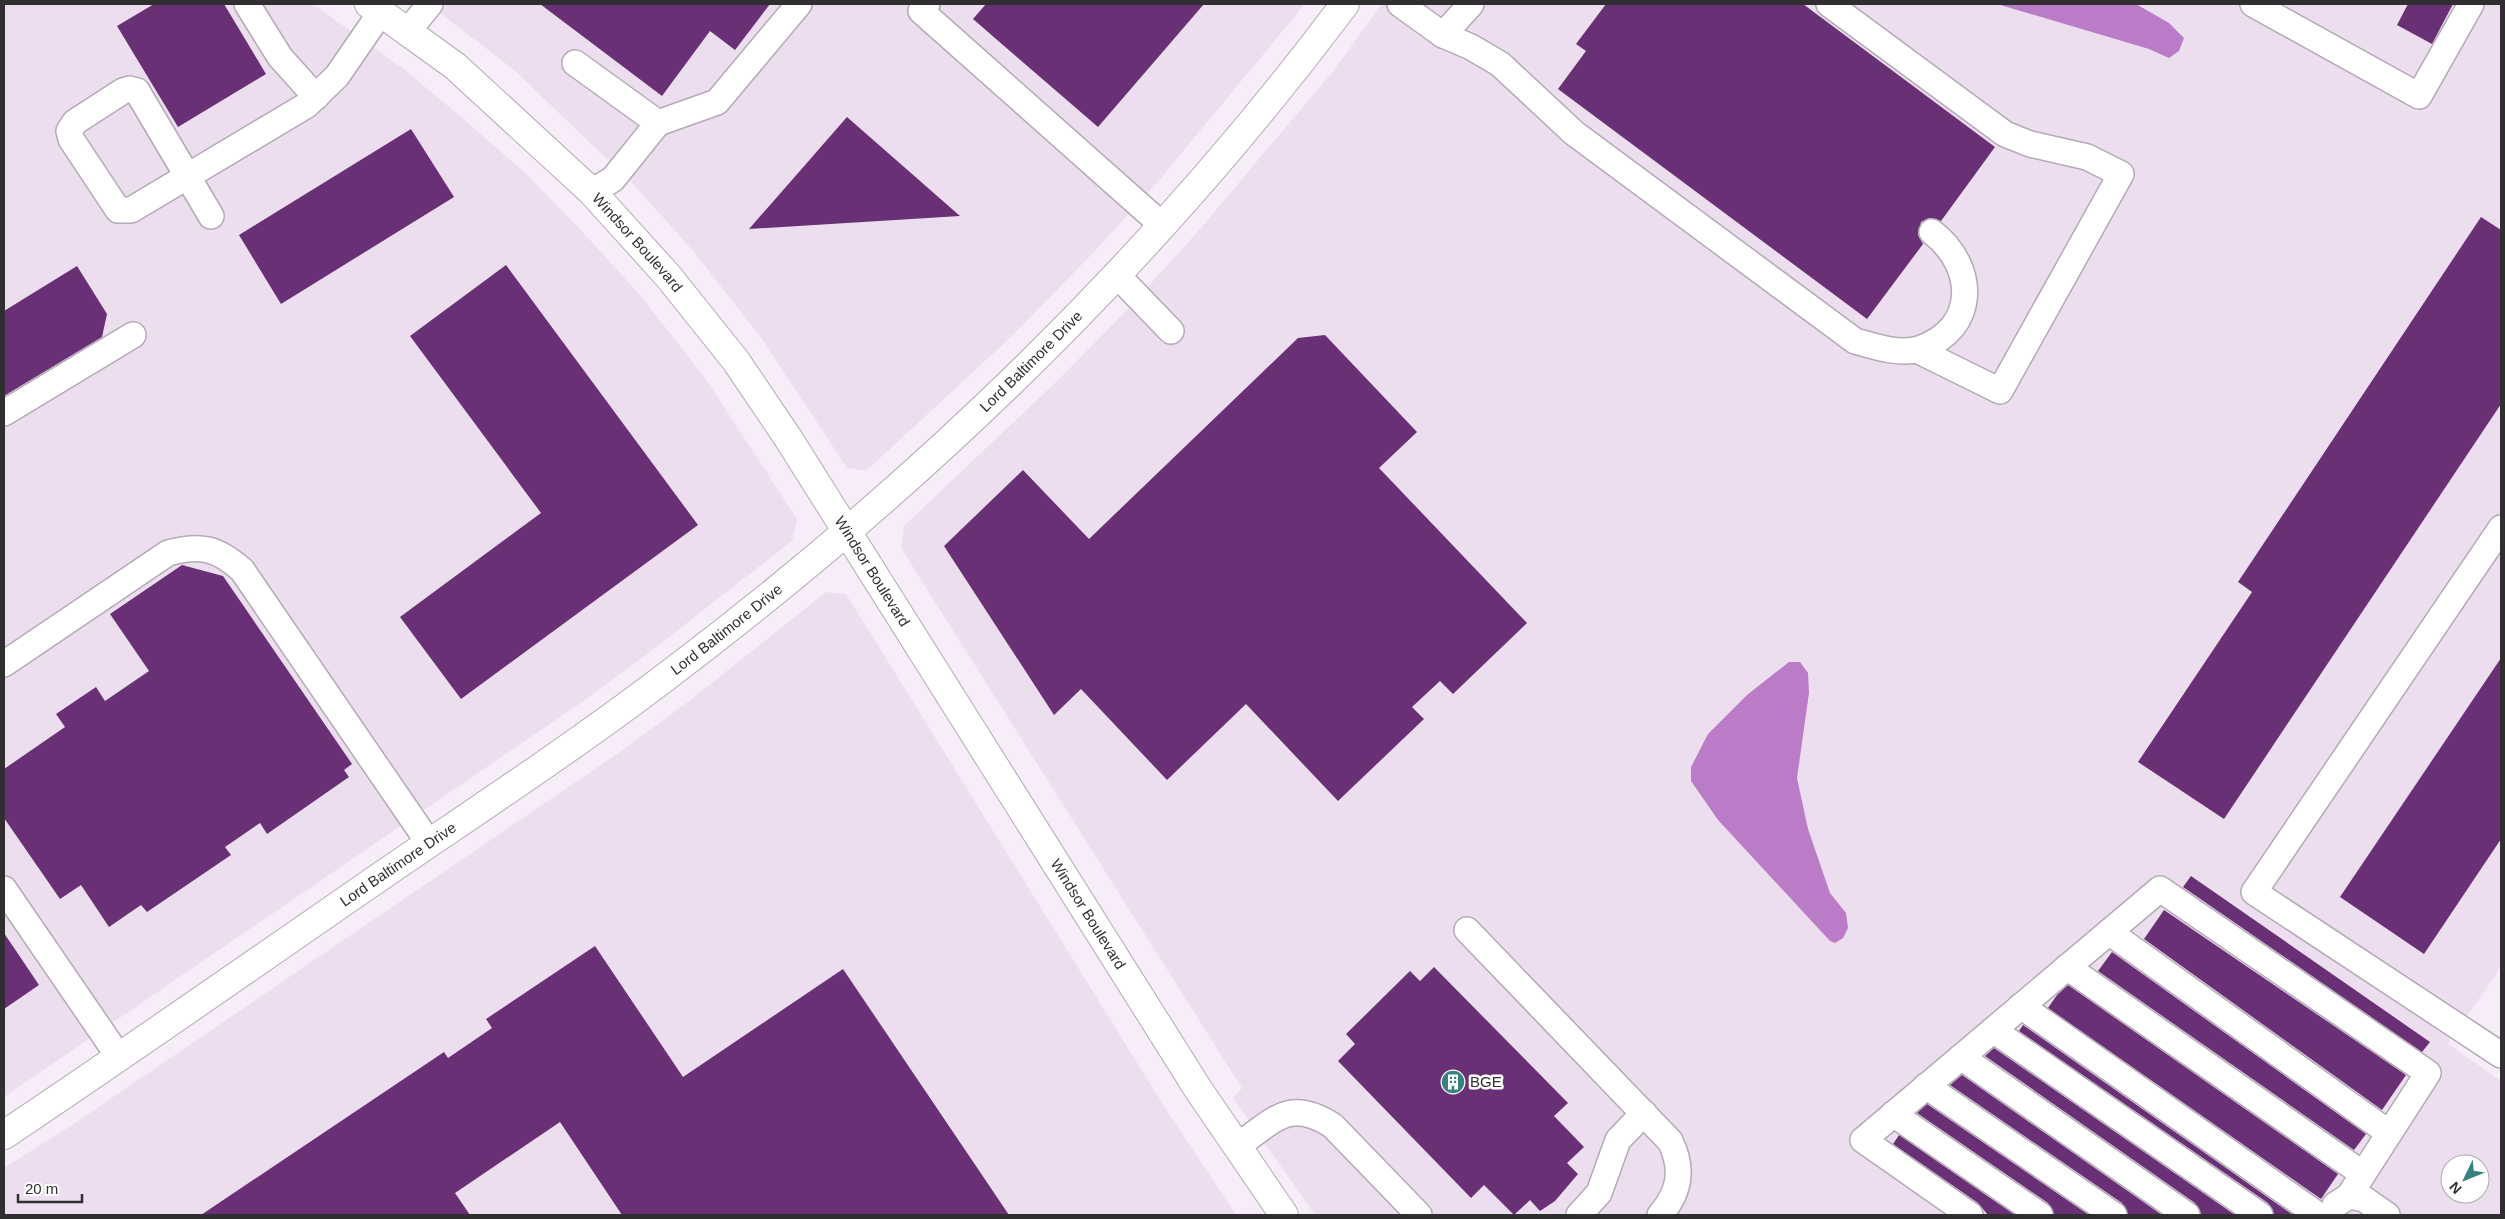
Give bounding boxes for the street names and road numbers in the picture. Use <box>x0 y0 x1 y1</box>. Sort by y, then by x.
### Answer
street label: Windsor Boulevard <box>589 189 686 295</box>
street label: Lord Baltimore Drive <box>976 307 1085 415</box>
street label: Windsor Boulevard <box>832 513 913 629</box>
street label: Lord Baltimore Drive <box>667 580 785 678</box>
street label: Lord Baltimore Drive <box>337 819 459 910</box>
street label: Windsor Boulevard <box>1047 856 1129 972</box>

